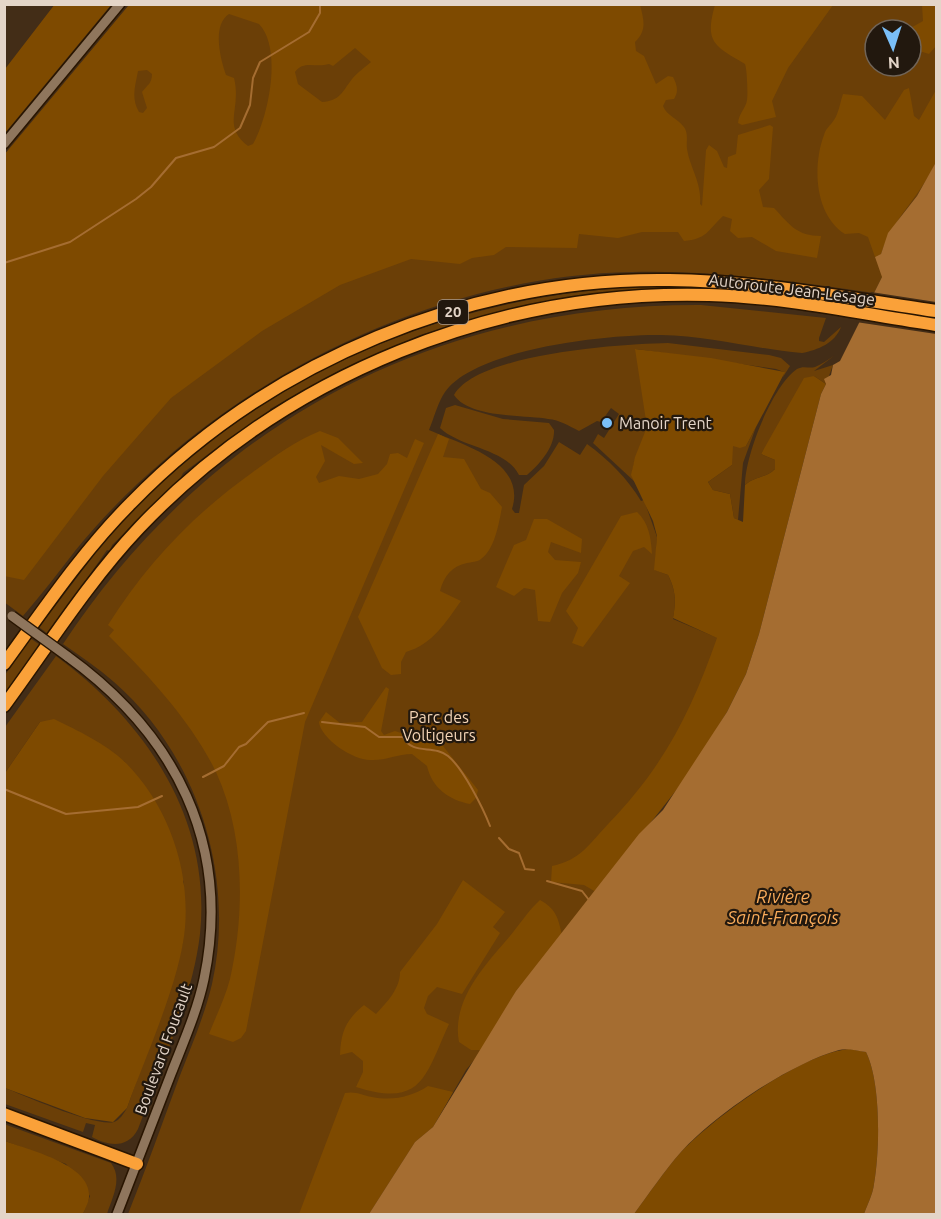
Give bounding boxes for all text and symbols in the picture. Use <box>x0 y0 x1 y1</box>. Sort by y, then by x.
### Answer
north arrow <box>863 18 923 78</box>
text: N <box>887 54 900 72</box>
street label: Autoroute Jean-Lesage <box>708 270 876 308</box>
road number: 20 <box>438 300 468 324</box>
place label: Manoir Trent <box>619 414 713 432</box>
marker: Manoir Trent <box>600 416 614 430</box>
park label: Parc des Voltigeurs <box>402 708 476 744</box>
water label: Rivière Saint-François <box>726 886 839 927</box>
street label: Boulevard Foucault <box>131 980 195 1117</box>

